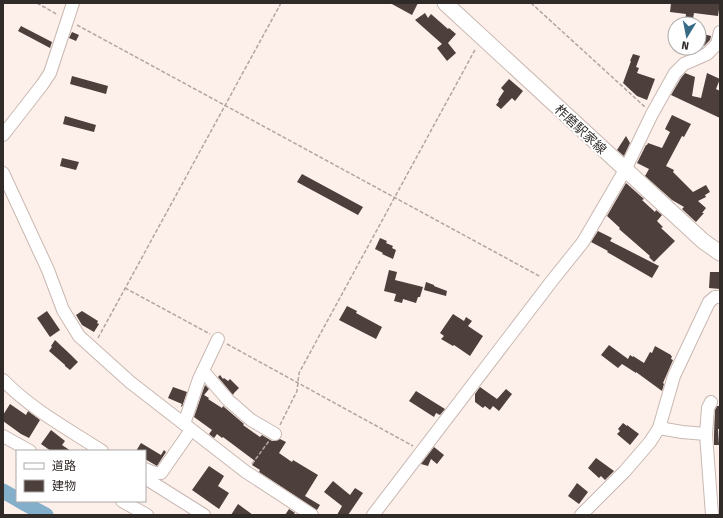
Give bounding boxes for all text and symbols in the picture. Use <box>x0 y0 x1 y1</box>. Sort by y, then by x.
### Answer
north arrow <box>667 16 707 56</box>
text: N <box>681 38 690 52</box>
street label: 柞磨駅家線 <box>552 102 610 157</box>
legend <box>16 450 146 502</box>
text: 道路 <box>52 459 76 473</box>
text: 建物 <box>52 479 76 493</box>

